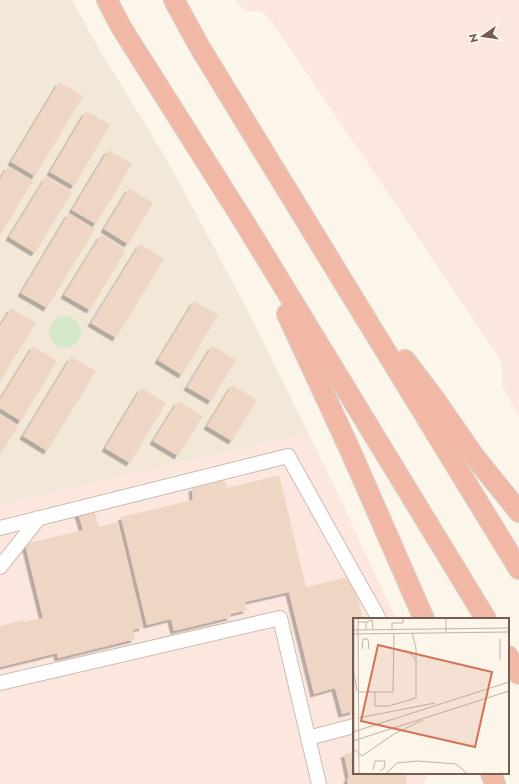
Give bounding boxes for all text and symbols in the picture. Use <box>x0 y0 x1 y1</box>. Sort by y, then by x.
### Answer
north arrow <box>463 16 503 56</box>
text: N <box>464 32 482 44</box>
inset map <box>353 618 509 774</box>

